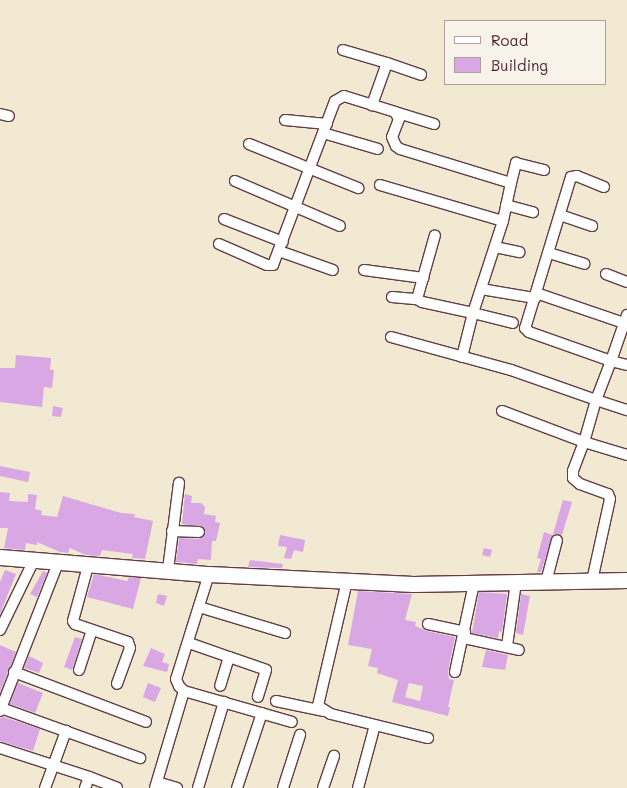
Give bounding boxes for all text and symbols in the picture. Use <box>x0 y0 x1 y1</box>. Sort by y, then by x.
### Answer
legend <box>444 20 607 85</box>
text: Road <box>491 30 528 50</box>
text: Building <box>491 55 548 75</box>

